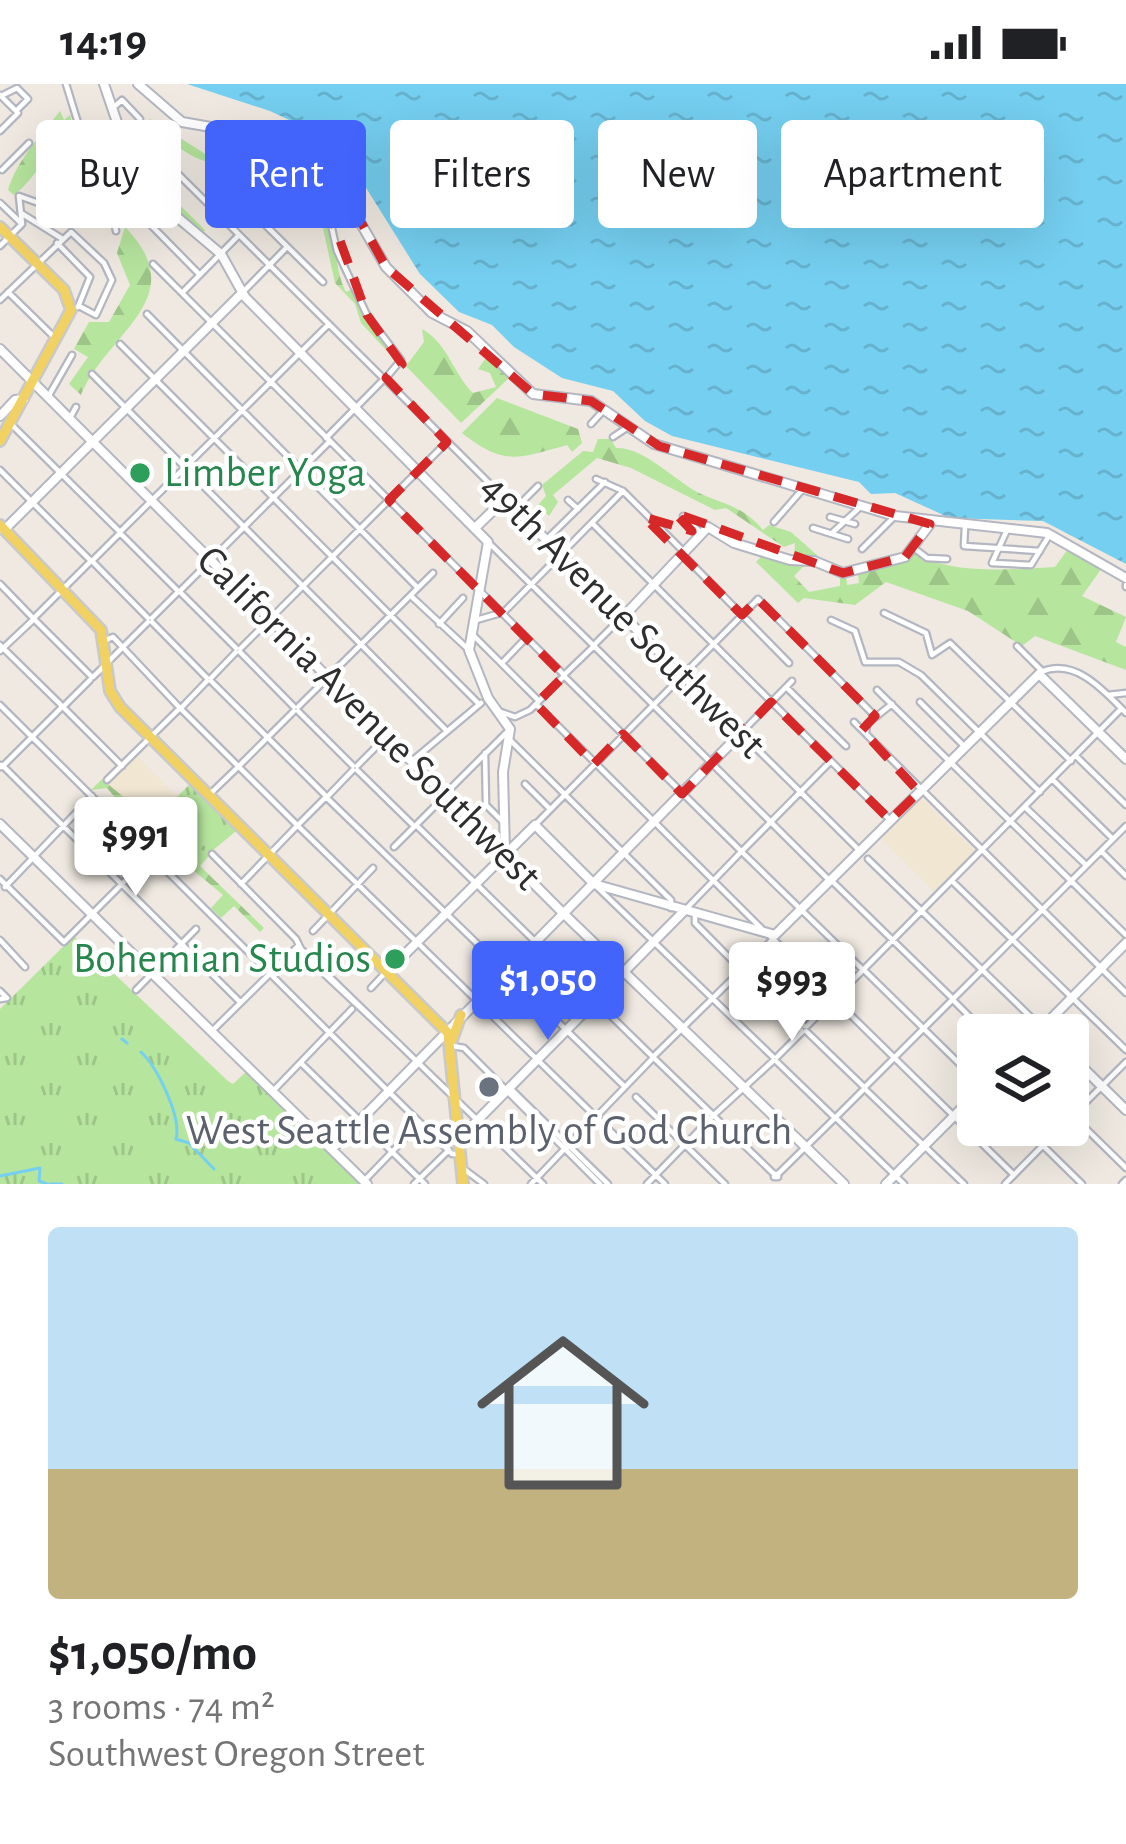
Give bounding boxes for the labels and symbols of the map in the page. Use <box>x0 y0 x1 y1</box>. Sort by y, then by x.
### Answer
place label: Limber Yoga <box>164 452 366 494</box>
marker: Limber Yoga <box>127 460 153 486</box>
street label: 49th Avenue Southwest <box>473 466 773 766</box>
street label: California Avenue Southwest <box>189 538 549 898</box>
pin: $991 <box>65 797 207 899</box>
place label: Bohemian Studios <box>73 938 371 980</box>
pin: $1,050 <box>450 941 646 1043</box>
pin: $993 <box>721 942 863 1044</box>
marker: Bohemian Studios <box>382 946 408 972</box>
marker: West Seattle Assembly of God Church <box>476 1074 502 1100</box>
place label: West Seattle Assembly of God Church <box>186 1110 792 1152</box>

